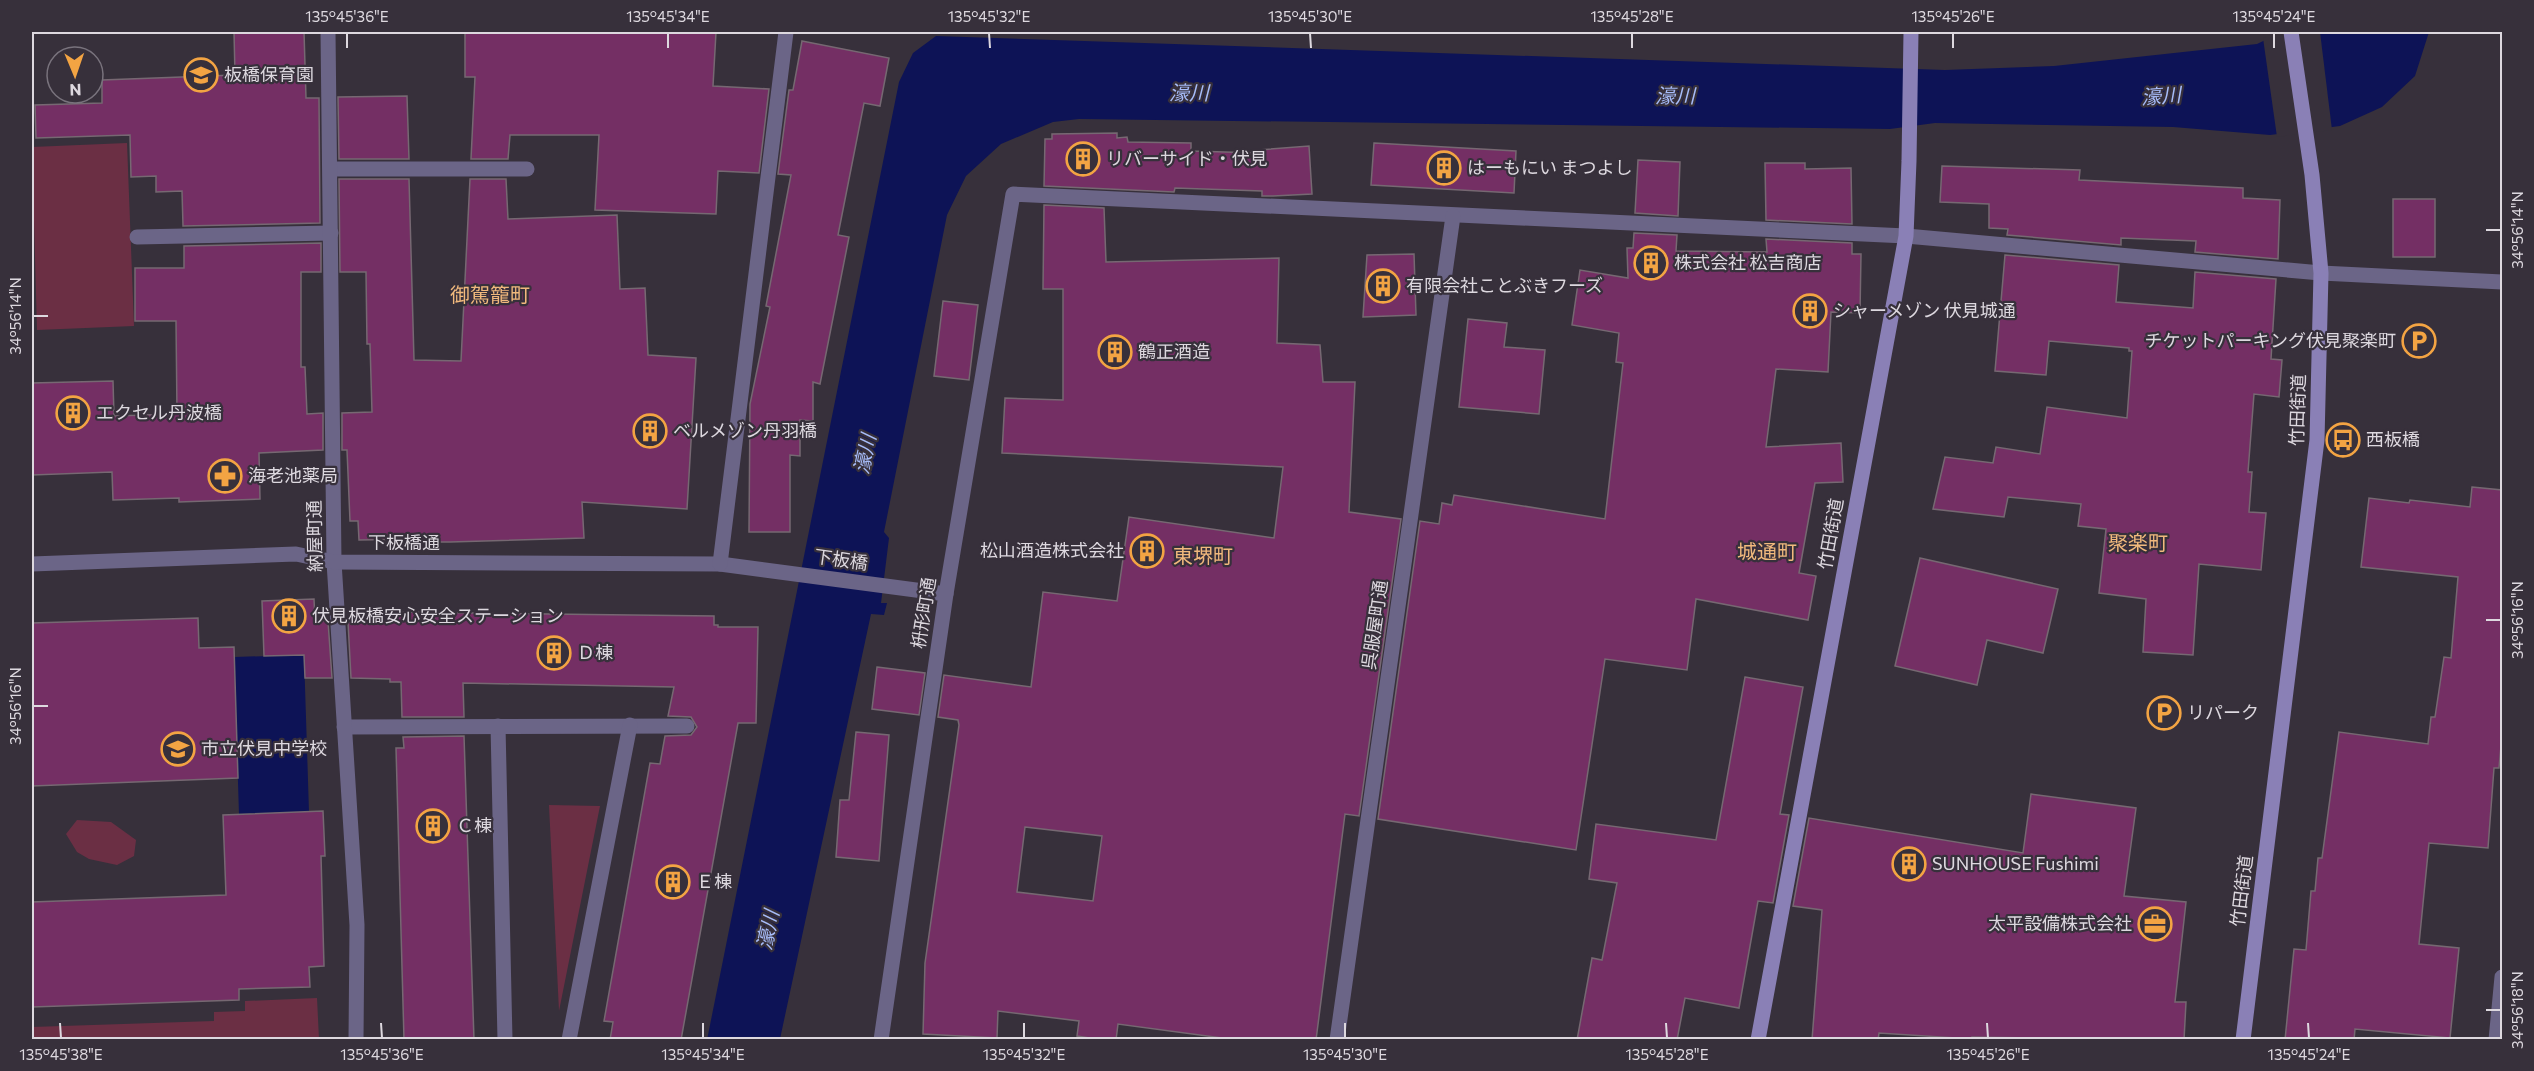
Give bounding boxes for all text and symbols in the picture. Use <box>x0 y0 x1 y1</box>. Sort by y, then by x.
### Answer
text: 135°45'36"E <box>305 7 389 25</box>
text: 135°45'34"E <box>626 7 710 25</box>
text: 135°45'32"E <box>948 7 1030 25</box>
text: 135°45'30"E <box>1268 7 1352 25</box>
text: 135°45'28"E <box>1590 7 1674 25</box>
text: 135°45'26"E <box>1911 7 1995 25</box>
text: 135°45'24"E <box>2233 7 2316 25</box>
north arrow <box>45 45 105 105</box>
school or university icon: 板橋保育園 <box>183 57 219 93</box>
place label: 板橋保育園 <box>224 63 314 85</box>
water label: 濠川 <box>1169 80 1211 104</box>
text: N <box>69 81 82 100</box>
water label: 濠川 <box>2140 81 2184 108</box>
water label: 濠川 <box>1655 83 1697 107</box>
building icon: リバーサイド・伏見 <box>1065 141 1101 177</box>
place label: リバーサイド・伏見 <box>1106 147 1268 169</box>
building icon: はーもにい まつよし <box>1426 150 1462 186</box>
place label: はーもにい まつよし <box>1467 156 1632 178</box>
text: 34°56'14"N <box>2508 191 2526 269</box>
building icon: 株式会社 松吉商店 <box>1633 245 1669 281</box>
place label: 株式会社 松吉商店 <box>1674 251 1821 273</box>
building icon: 有限会社ことぶきフーズ <box>1365 268 1401 304</box>
place label: 有限会社ことぶきフーズ <box>1406 274 1603 296</box>
text: 34°56'14"N <box>6 277 24 355</box>
district label: 御駕籠町 <box>450 282 530 306</box>
building icon: シャーメゾン 伏見城通 <box>1792 293 1828 329</box>
place label: シャーメゾン 伏見城通 <box>1833 299 2016 321</box>
parking icon: チケットパーキング伏見聚楽町 <box>2401 323 2437 359</box>
place label: チケットパーキング伏見聚楽町 <box>2145 329 2396 351</box>
building icon: 鶴正酒造 <box>1097 334 1133 370</box>
place label: 鶴正酒造 <box>1138 340 1210 362</box>
street label: 竹田街道 <box>2285 374 2309 446</box>
building icon: エクセル丹波橋 <box>55 395 91 431</box>
place label: エクセル丹波橋 <box>96 401 222 423</box>
building icon: ベルメゾン丹羽橋 <box>632 413 668 449</box>
place label: ベルメゾン丹羽橋 <box>673 419 817 441</box>
bus stop icon: 西板橋 <box>2325 422 2361 458</box>
place label: 西板橋 <box>2366 428 2420 450</box>
water label: 濠川 <box>848 430 880 476</box>
pharmacy icon: 海老池薬局 <box>207 458 243 494</box>
place label: 海老池薬局 <box>248 464 338 486</box>
street label: 竹田街道 <box>1813 496 1847 571</box>
street label: 納屋町通 <box>302 500 326 572</box>
district label: 聚楽町 <box>2108 530 2168 554</box>
street label: 下板橋通 <box>368 531 440 553</box>
building icon: 松山酒造株式会社 <box>1129 533 1165 569</box>
place label: 松山酒造株式会社 <box>980 539 1124 561</box>
district label: 城通町 <box>1737 539 1797 563</box>
district label: 東堺町 <box>1173 543 1233 567</box>
street label: 下板橋 <box>813 544 869 574</box>
street label: 枡形町通 <box>907 576 940 650</box>
street label: 呉服屋町通 <box>1357 579 1391 671</box>
text: 34°56'16"N <box>2508 581 2526 659</box>
building icon: 伏見板橋安心安全ステーション <box>271 598 307 634</box>
place label: 伏見板橋安心安全ステーション <box>312 604 564 626</box>
building icon: Ｄ棟 <box>536 635 572 671</box>
place label: Ｄ棟 <box>577 641 613 663</box>
text: 34°56'16"N <box>6 667 24 745</box>
parking icon: リパーク <box>2146 695 2182 731</box>
place label: リパーク <box>2187 701 2259 723</box>
school or university icon: 市立伏見中学校 <box>160 731 196 767</box>
place label: 市立伏見中学校 <box>201 737 327 759</box>
building icon: Ｃ棟 <box>415 808 451 844</box>
place label: Ｃ棟 <box>456 814 492 836</box>
building icon: SUNHOUSE Fushimi <box>1891 846 1927 882</box>
place label: SUNHOUSE Fushimi <box>1932 852 2099 874</box>
street label: 竹田街道 <box>2226 854 2256 928</box>
building icon: Ｅ棟 <box>655 864 691 900</box>
place label: Ｅ棟 <box>696 870 732 892</box>
water label: 濠川 <box>751 906 783 952</box>
office icon: 太平設備株式会社 <box>2137 906 2173 942</box>
place label: 太平設備株式会社 <box>1988 912 2132 934</box>
text: 34°56'18"N <box>2508 971 2526 1049</box>
text: 135°45'38"E <box>19 1045 103 1063</box>
text: 135°45'36"E <box>340 1045 424 1063</box>
text: 135°45'34"E <box>661 1045 745 1063</box>
text: 135°45'32"E <box>983 1045 1065 1063</box>
text: 135°45'30"E <box>1303 1045 1387 1063</box>
text: 135°45'28"E <box>1625 1045 1709 1063</box>
text: 135°45'26"E <box>1946 1045 2030 1063</box>
text: 135°45'24"E <box>2268 1045 2351 1063</box>

